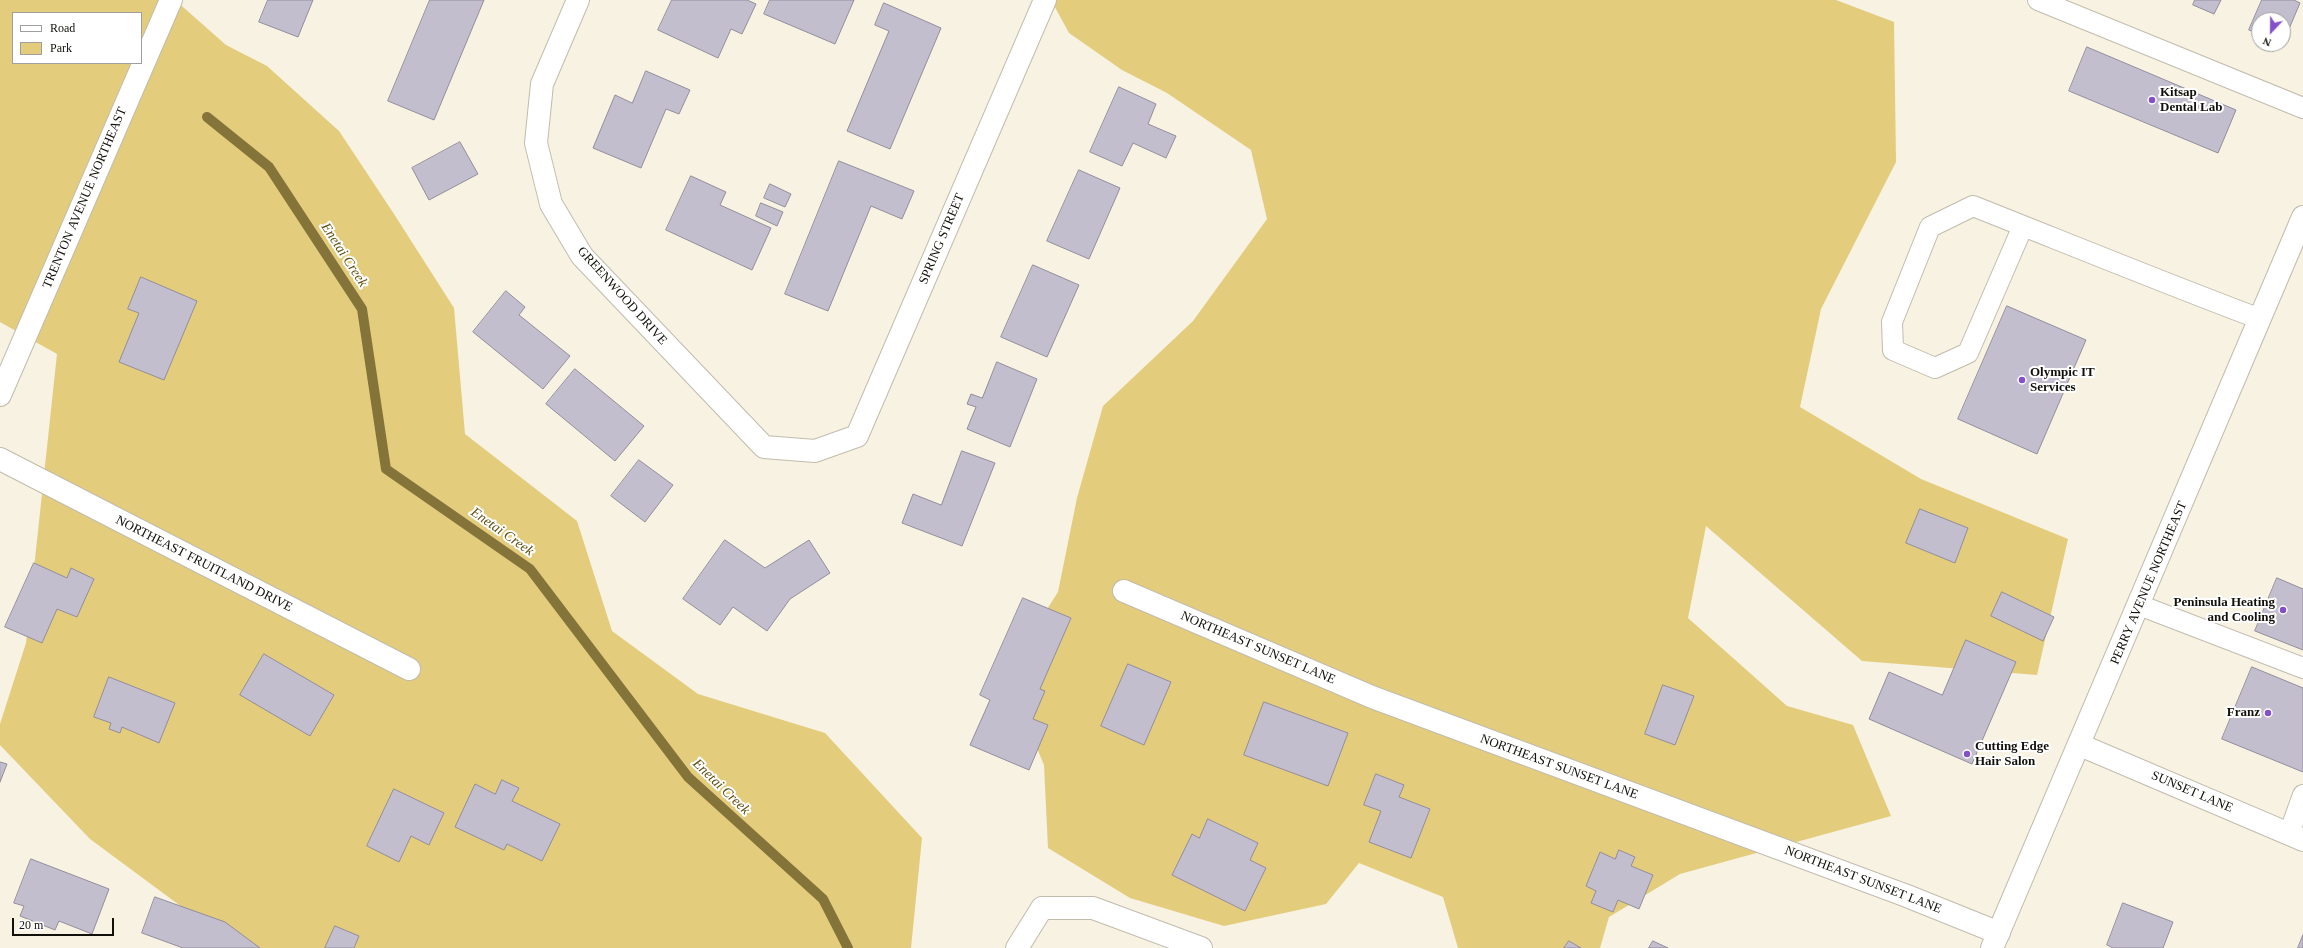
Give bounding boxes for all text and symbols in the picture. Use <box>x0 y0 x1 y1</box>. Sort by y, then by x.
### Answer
legend <box>12 12 142 64</box>
north arrow <box>2251 12 2291 52</box>
text: Road <box>50 21 75 35</box>
text: N <box>2261 35 2273 49</box>
text: Park <box>50 41 72 55</box>
place label: Kitsap Dental Lab <box>2160 85 2222 116</box>
marker: Kitsap Dental Lab <box>2147 95 2157 105</box>
street label: TRENTON AVENUE NORTHEAST <box>40 105 130 291</box>
street label: SPRING STREET <box>916 191 968 287</box>
water label: Enetai Creek <box>317 220 371 290</box>
street label: GREENWOOD DRIVE <box>574 244 670 348</box>
place label: Olympic IT Services <box>2030 365 2095 396</box>
marker: Olympic IT Services <box>2017 375 2027 385</box>
street label: PERRY AVENUE NORTHEAST <box>2107 499 2191 667</box>
water label: Enetai Creek <box>467 504 537 560</box>
street label: NORTHEAST FRUITLAND DRIVE <box>113 512 295 616</box>
place label: Peninsula Heating and Cooling <box>2174 595 2275 626</box>
marker: Peninsula Heating and Cooling <box>2278 605 2288 615</box>
street label: NORTHEAST SUNSET LANE <box>1178 608 1338 688</box>
place label: Franz <box>2227 705 2260 721</box>
marker: Franz <box>2263 708 2273 718</box>
street label: NORTHEAST SUNSET LANE <box>1478 731 1640 803</box>
place label: Cutting Edge Hair Salon <box>1975 739 2049 770</box>
marker: Cutting Edge Hair Salon <box>1962 749 1972 759</box>
water label: Enetai Creek <box>689 756 753 818</box>
street label: SUNSET LANE <box>2149 768 2235 816</box>
street label: NORTHEAST SUNSET LANE <box>1782 843 1944 917</box>
scale bar <box>14 910 116 936</box>
text: 20 m <box>19 918 43 932</box>

